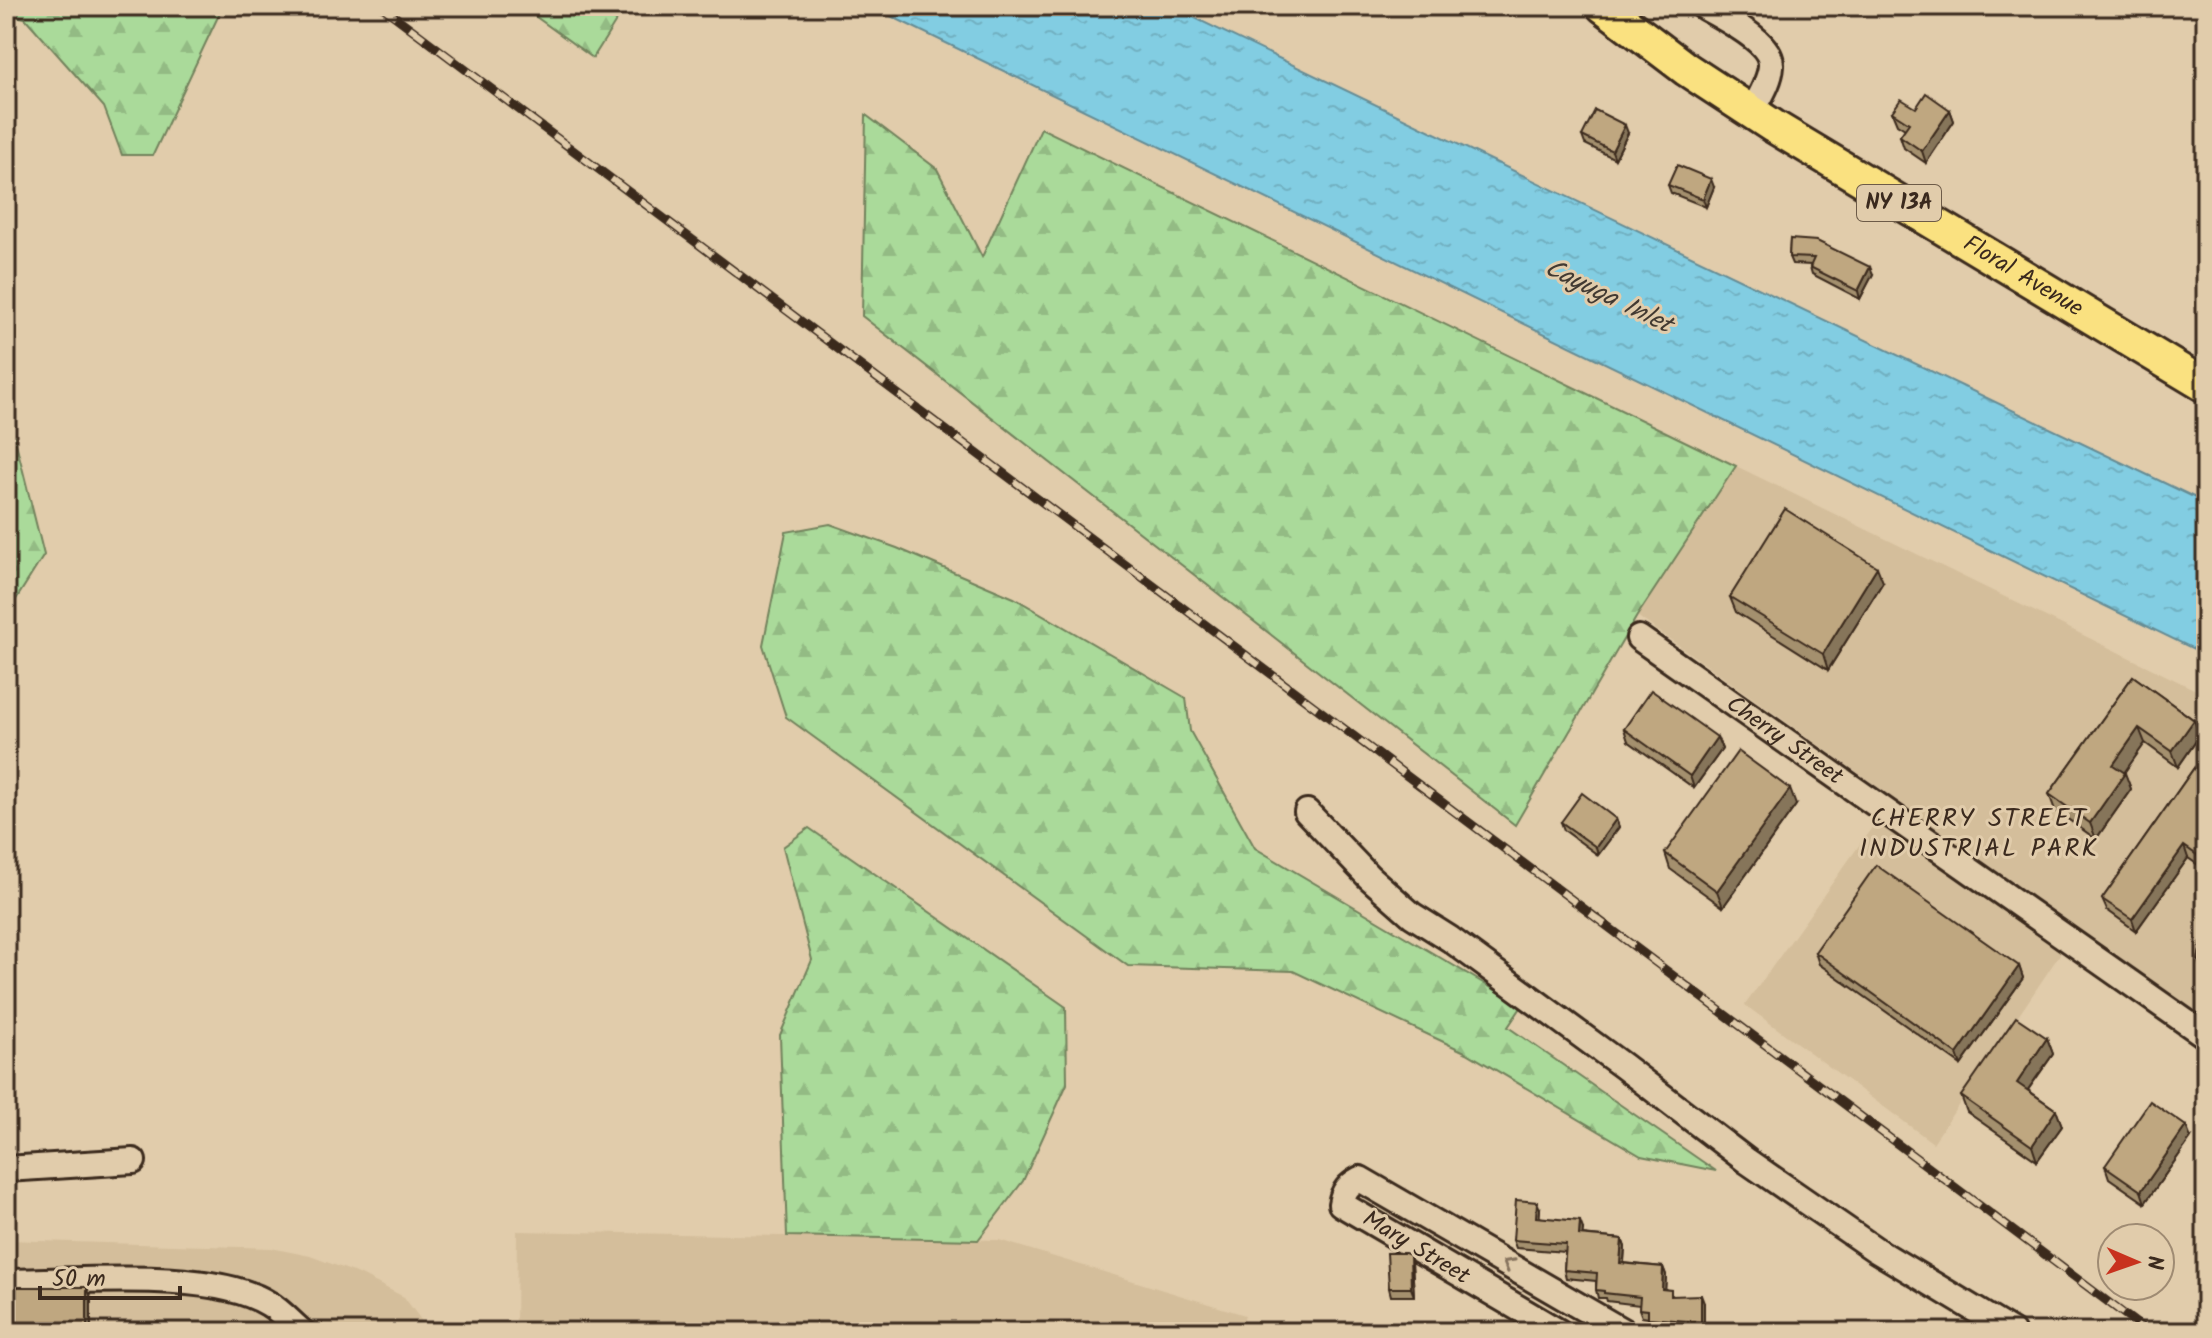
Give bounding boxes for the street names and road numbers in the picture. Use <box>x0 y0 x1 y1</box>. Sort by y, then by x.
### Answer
road number: NY 13A <box>1857 185 1941 221</box>
street label: Floral Avenue <box>1955 225 2091 328</box>
street label: Cherry Street <box>1718 685 1852 796</box>
street label: Mary Street <box>1355 1200 1478 1296</box>

